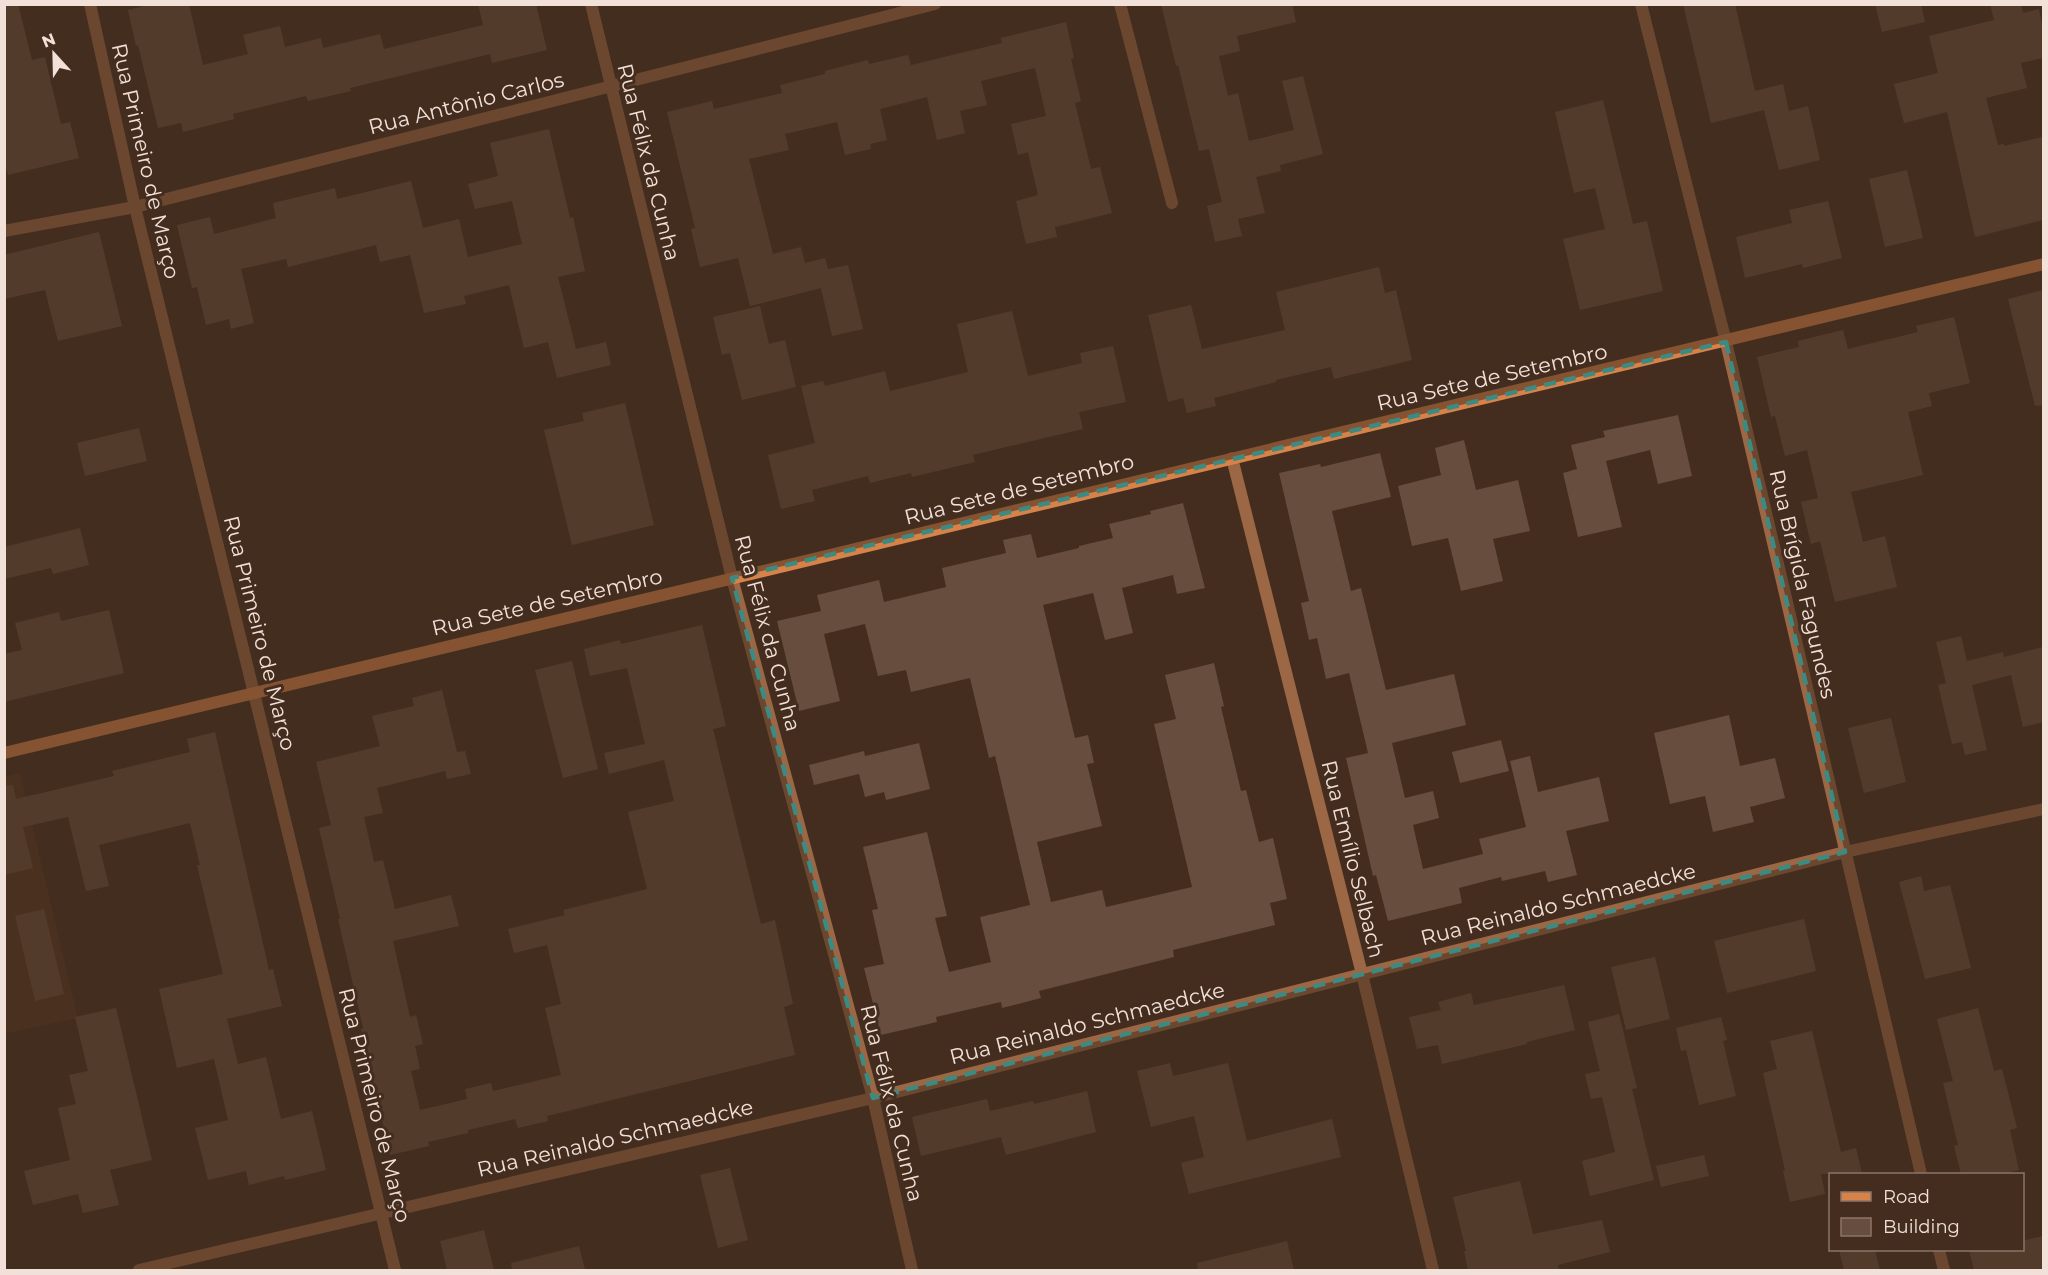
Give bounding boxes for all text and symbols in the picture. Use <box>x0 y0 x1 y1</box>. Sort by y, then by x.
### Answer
north arrow <box>24 24 84 84</box>
text: N <box>39 29 58 52</box>
street label: Rua Primeiro de Março <box>107 41 185 281</box>
street label: Rua Félix da Cunha <box>612 61 686 263</box>
street label: Rua Antônio Carlos <box>366 67 566 139</box>
street label: Rua Sete de Setembro <box>1374 338 1610 416</box>
street label: Rua Sete de Setembro <box>902 448 1136 530</box>
street label: Rua Brígida Fagundes <box>1764 467 1842 701</box>
street label: Rua Primeiro de Março <box>219 513 301 753</box>
street label: Rua Félix da Cunha <box>730 532 806 734</box>
street label: Rua Sete de Setembro <box>429 563 665 641</box>
street label: Rua Emílio Selbach <box>1316 758 1390 960</box>
street label: Rua Reinaldo Schmaedcke <box>1418 858 1698 950</box>
street label: Rua Reinaldo Schmaedcke <box>947 977 1227 1069</box>
street label: Rua Primeiro de Março <box>334 985 416 1225</box>
street label: Rua Félix da Cunha <box>855 1002 929 1204</box>
street label: Rua Reinaldo Schmaedcke <box>474 1094 756 1182</box>
legend <box>1829 1173 2024 1251</box>
text: Road <box>1883 1186 1930 1208</box>
text: Building <box>1883 1216 1960 1238</box>

